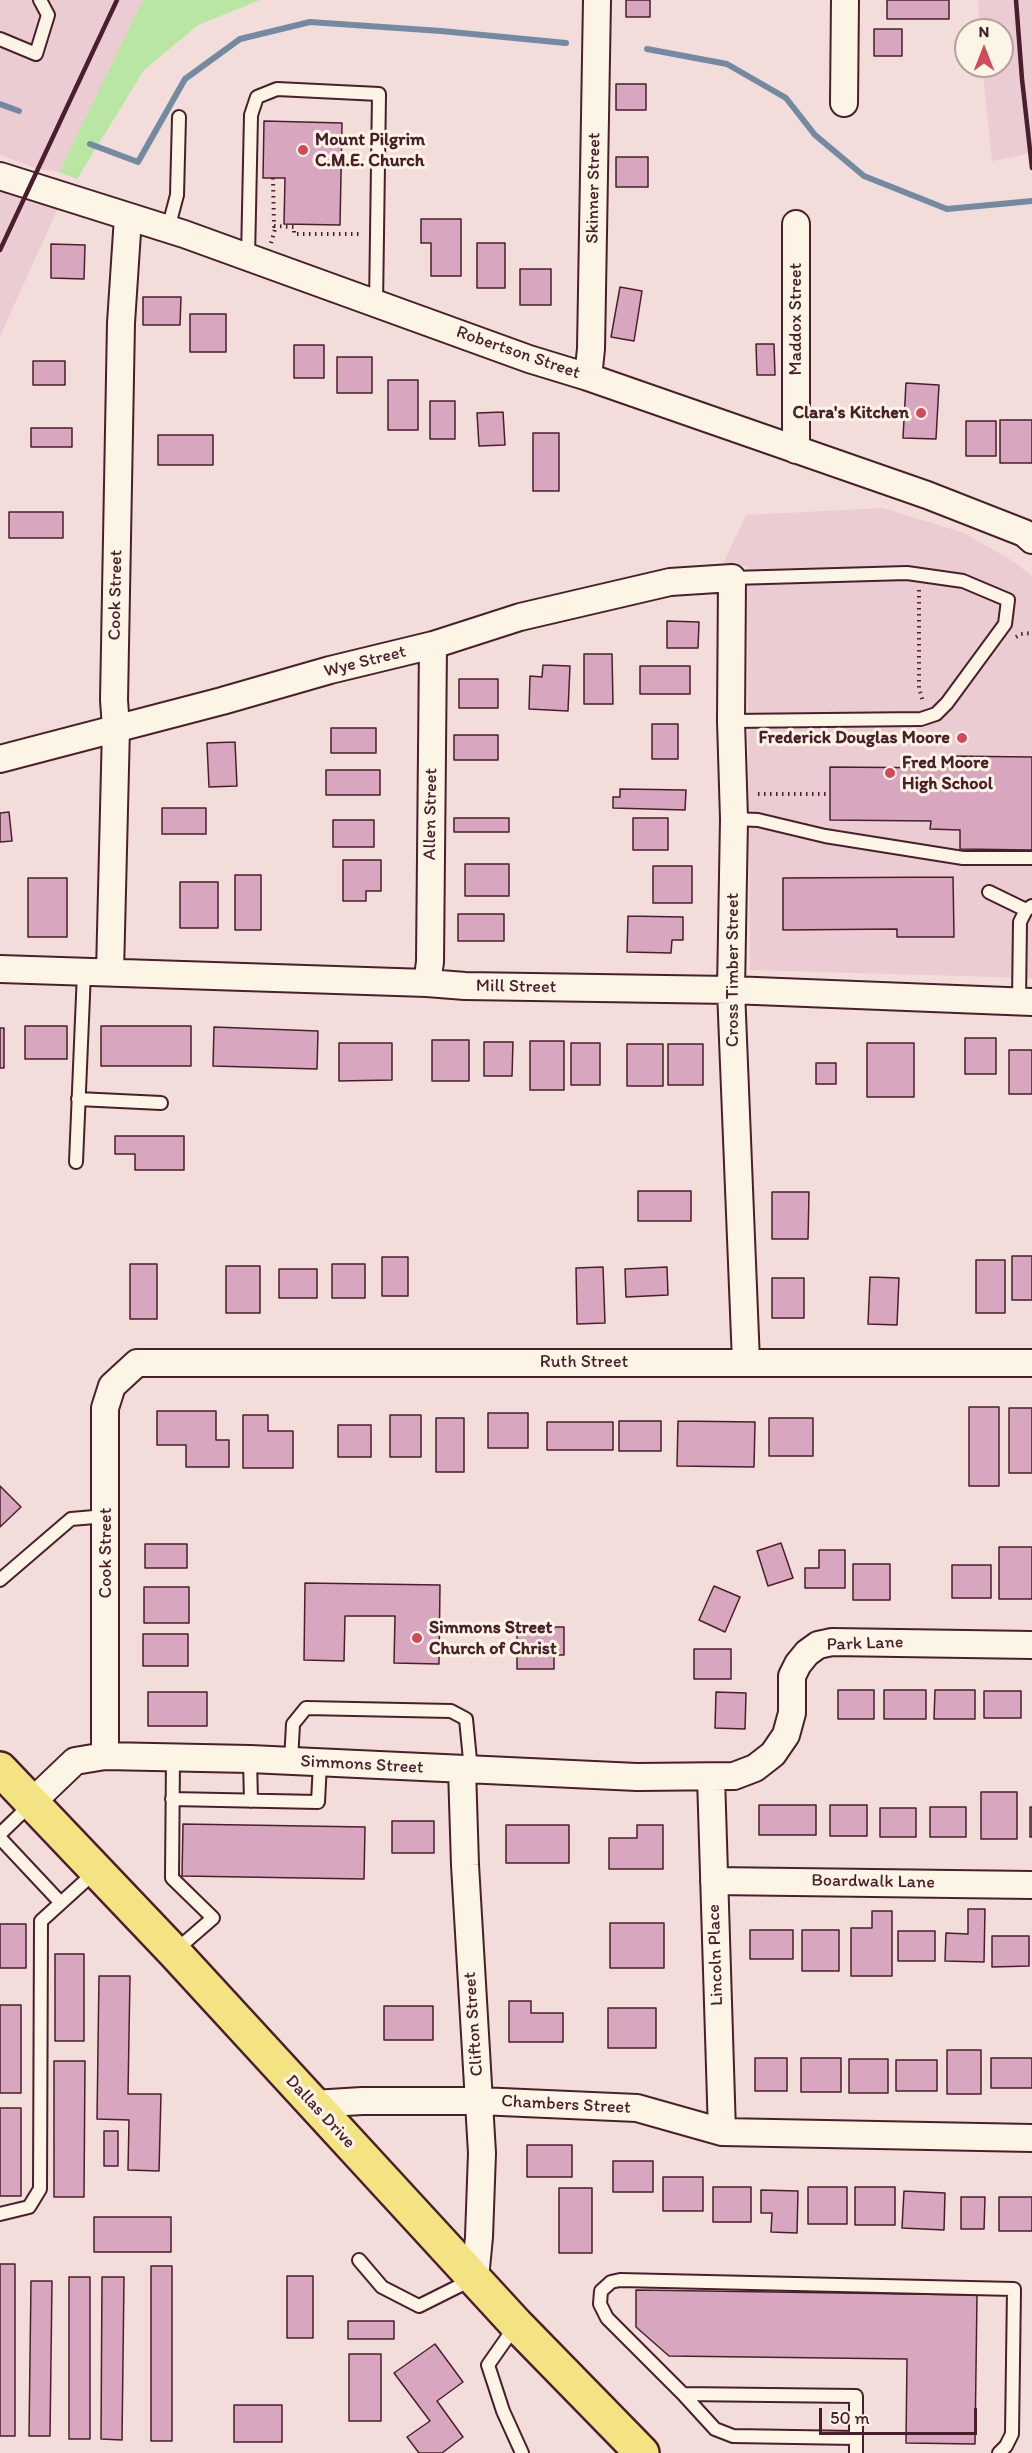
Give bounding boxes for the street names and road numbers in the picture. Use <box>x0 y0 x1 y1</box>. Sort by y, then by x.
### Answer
street label: Skinner Street <box>582 132 606 244</box>
street label: Maddox Street <box>785 263 807 375</box>
street label: Robertson Street <box>453 322 583 384</box>
street label: Cook Street <box>104 549 128 641</box>
street label: Wye Street <box>322 641 408 683</box>
street label: Allen Street <box>419 768 443 860</box>
street label: Cross Timber Street <box>722 893 744 1047</box>
street label: Mill Street <box>476 975 556 999</box>
street label: Ruth Street <box>540 1351 628 1373</box>
street label: Cook Street <box>95 1508 117 1598</box>
street label: Park Lane <box>826 1632 904 1656</box>
street label: Simmons Street <box>300 1751 424 1779</box>
street label: Boardwalk Lane <box>811 1870 935 1894</box>
street label: Lincoln Place <box>703 1904 729 2006</box>
street label: Clifton Street <box>460 1971 488 2077</box>
street label: Dallas Drive <box>280 2071 360 2153</box>
street label: Chambers Street <box>501 2091 631 2119</box>

